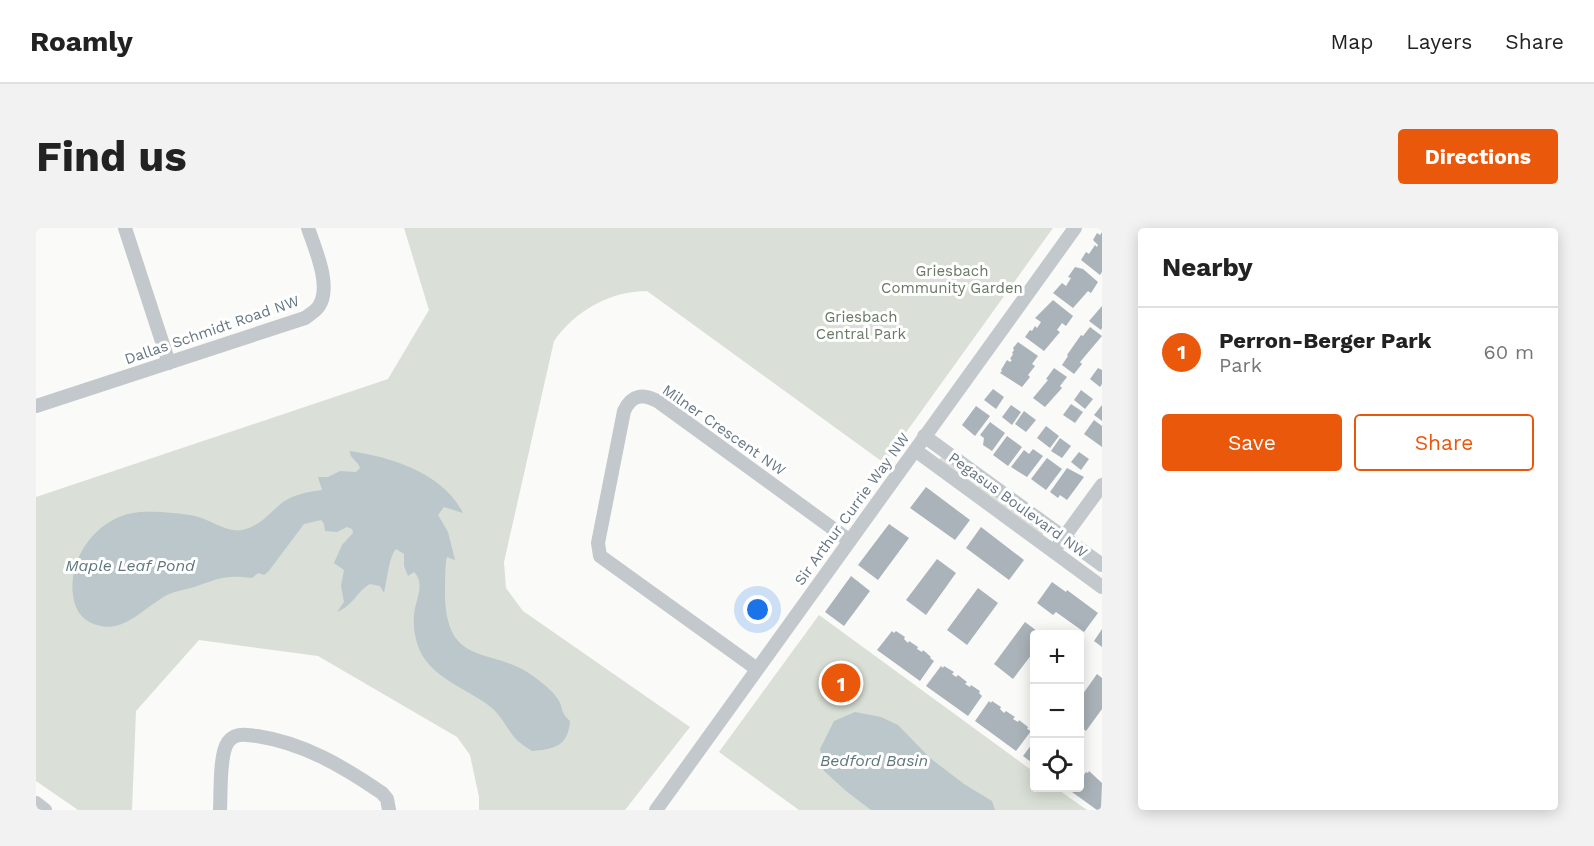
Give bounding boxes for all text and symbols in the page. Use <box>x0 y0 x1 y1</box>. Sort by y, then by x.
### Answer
text: Roamly <box>30 25 133 58</box>
text: Map <box>1330 29 1373 54</box>
text: Layers <box>1406 29 1472 54</box>
text: Share <box>1505 29 1564 54</box>
button: Directions <box>1398 129 1558 184</box>
text: Find us <box>36 132 187 181</box>
text: Nearby <box>1162 252 1253 282</box>
park label: Griesbach Community Garden <box>881 262 1023 297</box>
street label: Dallas Schmidt Road NW <box>122 292 302 368</box>
park label: Griesbach Central Park <box>816 308 907 343</box>
text: Perron-Berger Park <box>1219 328 1431 353</box>
text: 1 <box>1177 340 1186 364</box>
text: 60 m <box>1484 340 1534 364</box>
text: Park <box>1219 353 1262 377</box>
street label: Milner Crescent NW <box>659 381 789 479</box>
button: Save <box>1162 414 1342 471</box>
button: Share <box>1354 414 1534 471</box>
street label: Sir Arthur Currie Way NW <box>791 429 913 589</box>
street label: Pegasus Boulevard NW <box>945 449 1091 561</box>
water label: Maple Leaf Pond <box>65 556 196 575</box>
your location <box>743 595 772 624</box>
map controls <box>1030 630 1084 792</box>
button: + <box>1030 630 1084 684</box>
pin: 1 <box>822 660 860 706</box>
button: − <box>1030 684 1084 738</box>
button: locate <box>1030 738 1084 792</box>
water label: Bedford Basin <box>820 751 928 770</box>

